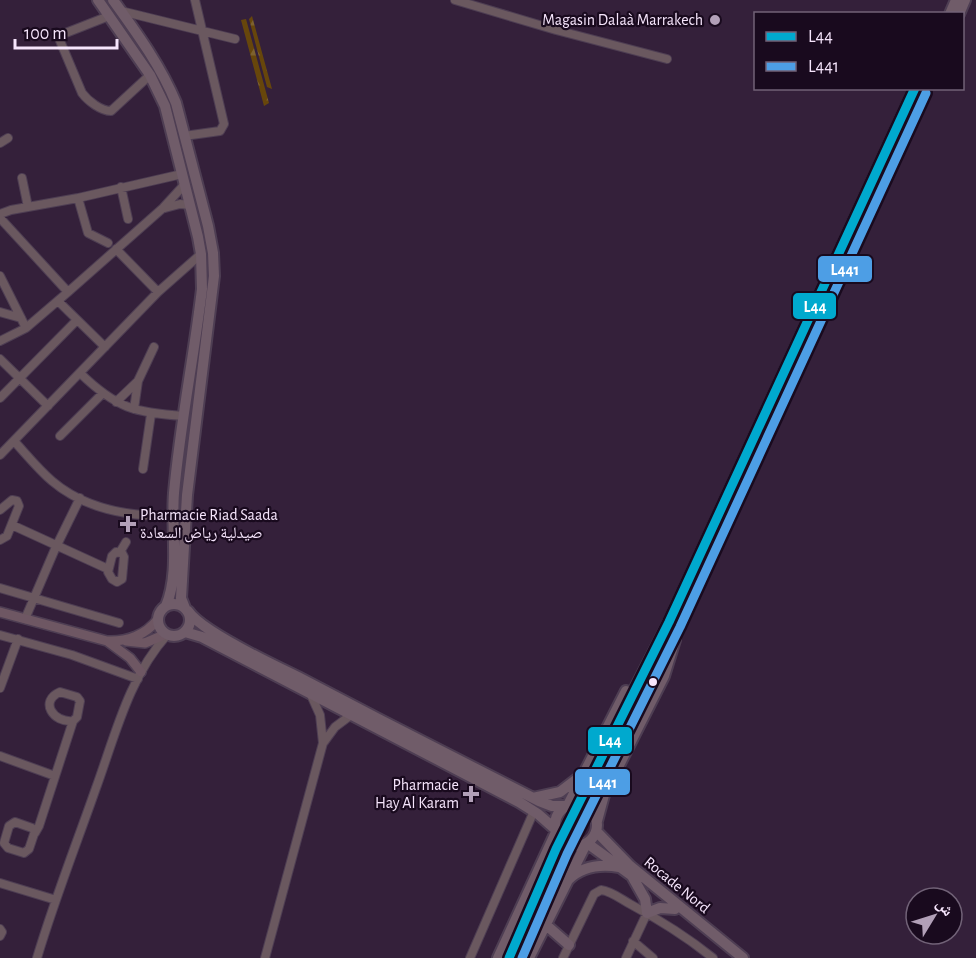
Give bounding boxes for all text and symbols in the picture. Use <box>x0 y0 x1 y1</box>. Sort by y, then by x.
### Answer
scale bar <box>15 12 117 50</box>
place label: Magasin Dalaà Marrakech <box>542 12 703 28</box>
legend <box>754 12 964 90</box>
marker: Magasin Dalaà Marrakech <box>708 13 722 27</box>
text: 100 m <box>24 25 67 43</box>
text: L44 <box>808 28 833 46</box>
text: L441 <box>808 58 839 76</box>
line badge: L441 <box>817 255 873 283</box>
text: L441 <box>831 262 859 278</box>
line badge: L44 <box>792 292 837 320</box>
text: L44 <box>803 299 827 315</box>
place label: Pharmacie Riad Saada صيدلية رياض السعادة <box>140 507 278 543</box>
marker: Pharmacie Riad Saada صيدلية رياض السعادة <box>121 517 135 531</box>
unlabelled marker <box>647 676 659 688</box>
line badge: L44 <box>587 726 633 755</box>
text: L44 <box>598 733 622 749</box>
line badge: L441 <box>574 768 631 796</box>
text: L441 <box>589 775 617 791</box>
place label: Pharmacie Hay Al Karam <box>375 777 459 812</box>
marker: Pharmacie Hay Al Karam <box>464 787 478 801</box>
street label: Rocade Nord <box>641 854 713 916</box>
north arrow <box>904 886 964 946</box>
text: ش <box>933 896 957 920</box>

